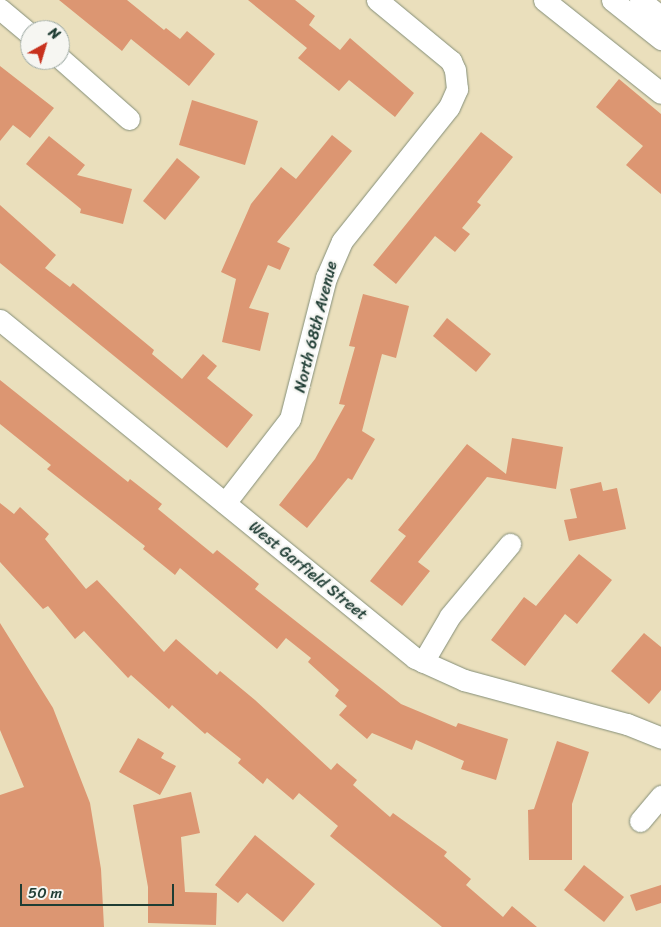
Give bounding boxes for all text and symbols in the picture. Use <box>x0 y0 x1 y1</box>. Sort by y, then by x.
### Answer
north arrow <box>20 20 70 70</box>
text: N <box>42 21 66 46</box>
street label: North 68th Avenue <box>290 259 342 395</box>
street label: West Garfield Street <box>245 517 371 625</box>
scale bar <box>22 874 176 906</box>
text: 50 m <box>28 880 62 906</box>

